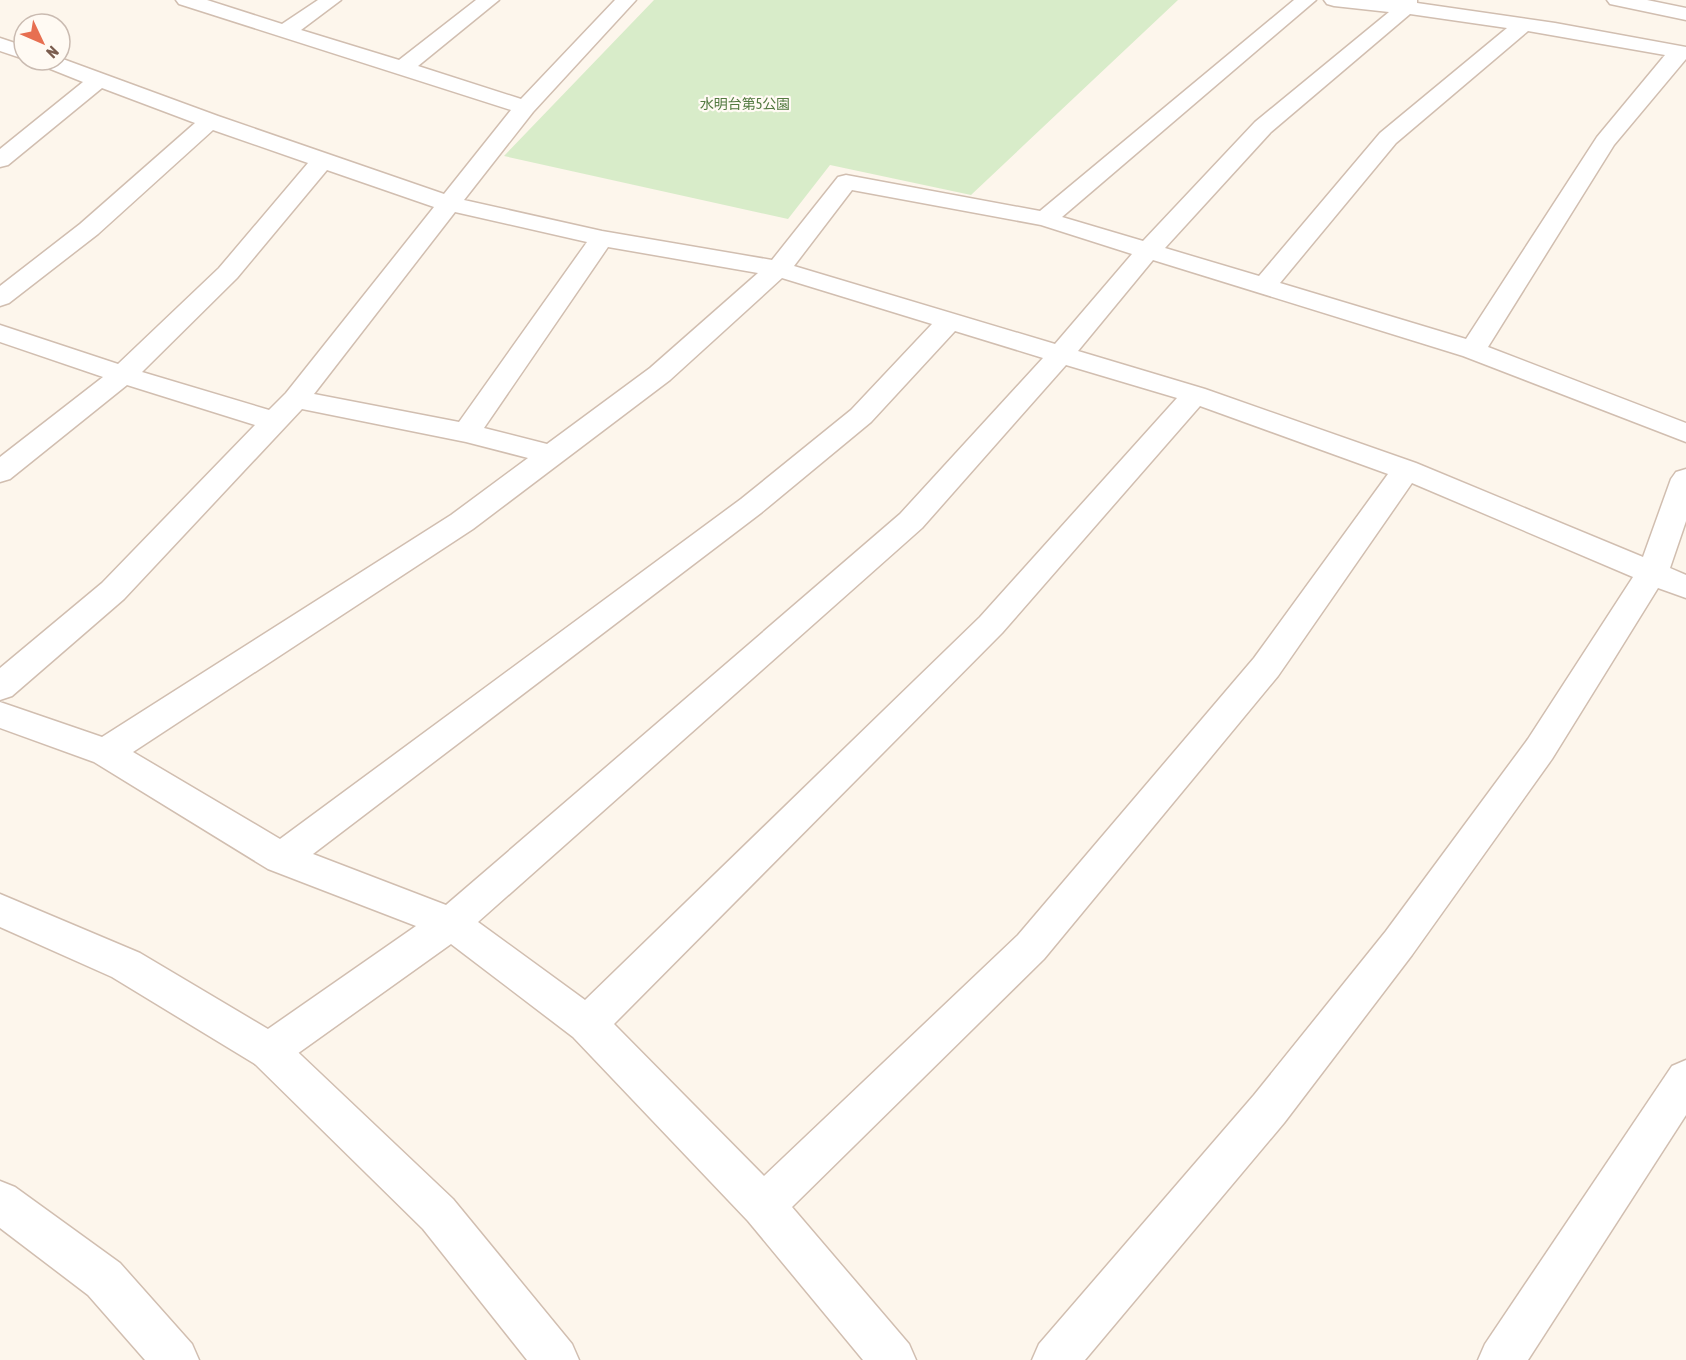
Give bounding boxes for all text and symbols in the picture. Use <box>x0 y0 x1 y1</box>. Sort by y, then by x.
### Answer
north arrow <box>12 12 72 72</box>
text: N <box>43 43 63 62</box>
park label: 水明台第5公園 <box>700 96 790 112</box>

